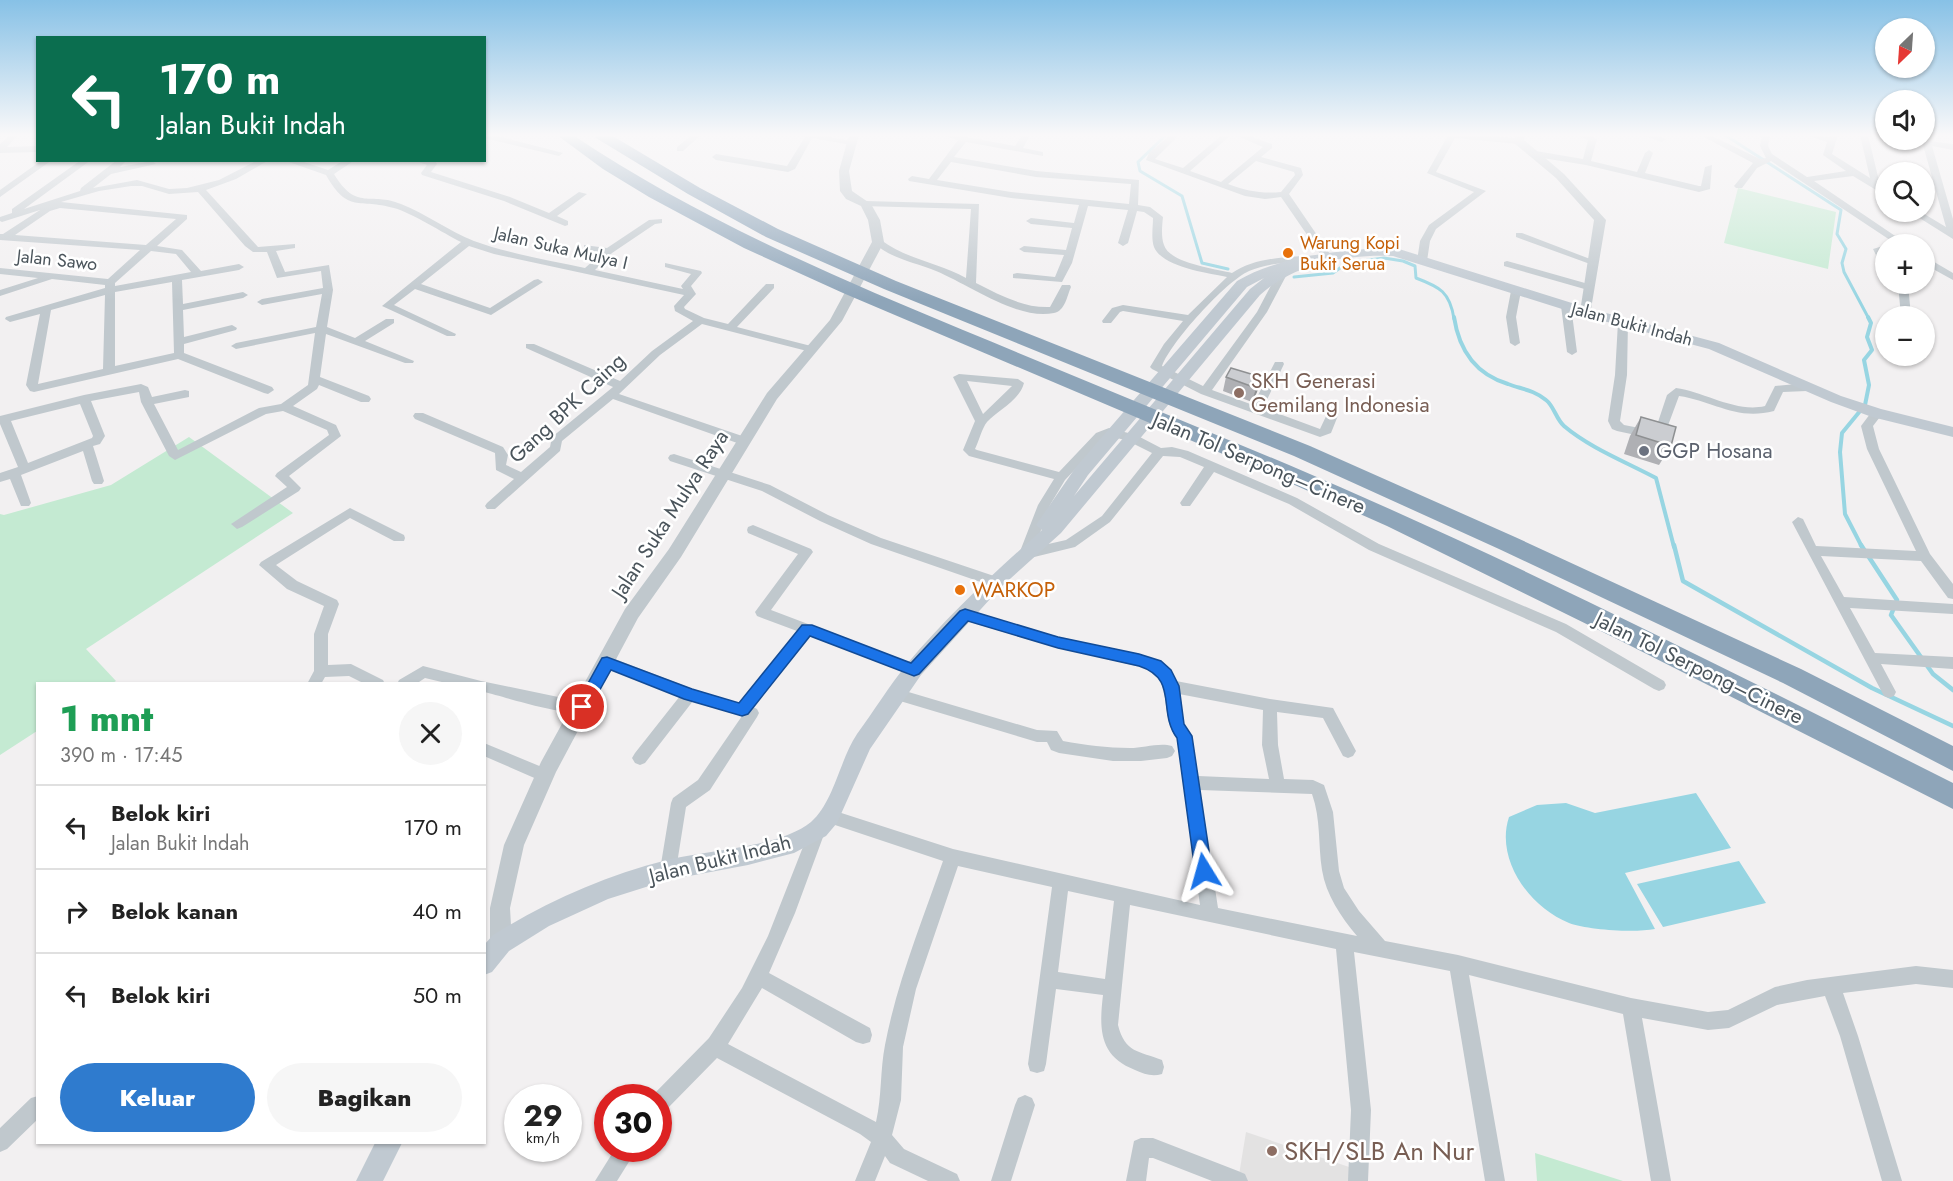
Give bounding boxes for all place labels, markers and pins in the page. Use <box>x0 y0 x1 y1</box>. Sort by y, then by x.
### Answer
place label: Warung Kopi Bukit Serua <box>1300 230 1400 277</box>
marker: Warung Kopi Bukit Serua <box>1281 246 1295 260</box>
place label: SKH Generasi Gemilang Indonesia <box>1251 366 1430 420</box>
marker: SKH Generasi Gemilang Indonesia <box>1232 386 1246 400</box>
place label: GGP Hosana <box>1656 436 1773 466</box>
marker: GGP Hosana <box>1637 444 1651 458</box>
place label: WARKOP <box>972 575 1055 605</box>
marker: WARKOP <box>953 583 967 597</box>
pin <box>556 681 607 732</box>
place label: SKH/SLB An Nur <box>1284 1132 1475 1170</box>
marker: SKH/SLB An Nur <box>1265 1144 1279 1158</box>

